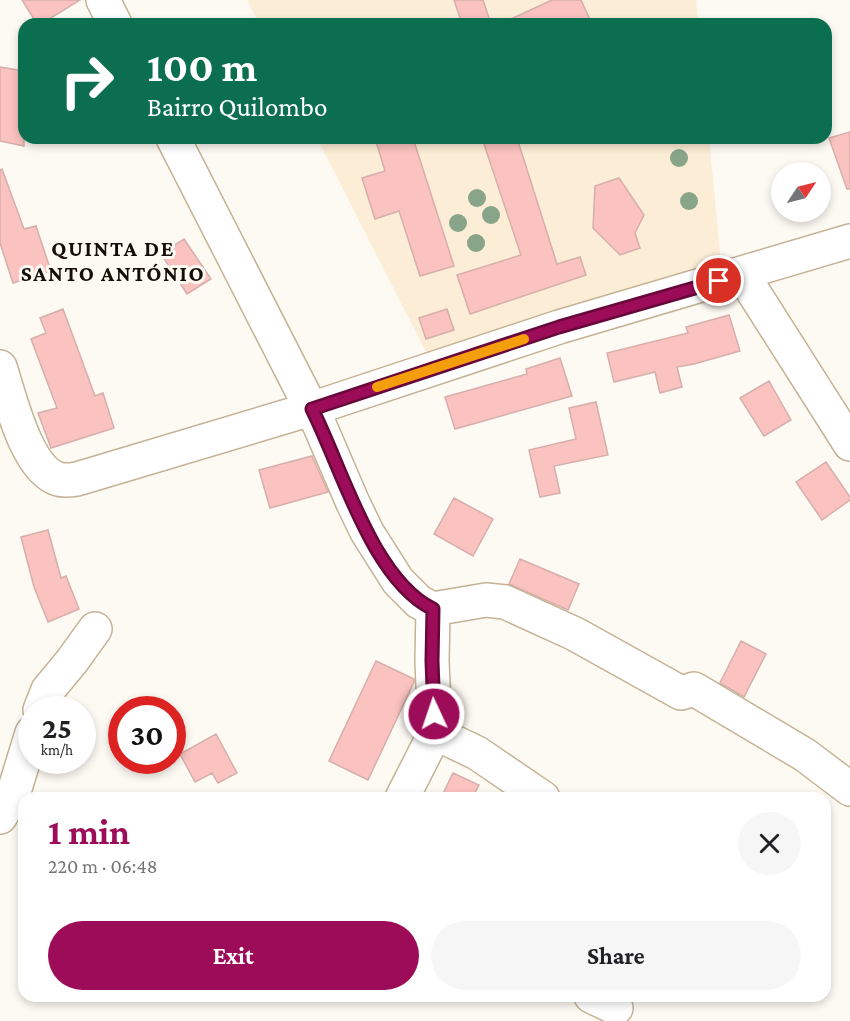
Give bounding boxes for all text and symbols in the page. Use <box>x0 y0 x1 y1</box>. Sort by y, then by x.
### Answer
icon: right <box>48 42 126 120</box>
text: 100 m <box>147 43 257 90</box>
text: Bairro Quilombo <box>147 92 327 122</box>
north arrow <box>771 162 831 222</box>
map controls <box>771 162 831 222</box>
district label: QUINTA DE SANTO ANTÓNIO <box>21 236 205 286</box>
pin <box>693 255 744 306</box>
icon: arrive <box>702 264 735 297</box>
position arrow <box>402 682 466 746</box>
speed limit sign: 30 <box>108 696 186 774</box>
text: 25 <box>42 711 72 744</box>
text: km/h <box>41 742 73 758</box>
text: 1 min <box>48 812 130 852</box>
button: close <box>738 812 801 875</box>
text: 220 m · 06:48 <box>48 855 157 877</box>
button: Exit <box>48 921 419 990</box>
button: Share <box>431 921 801 990</box>

